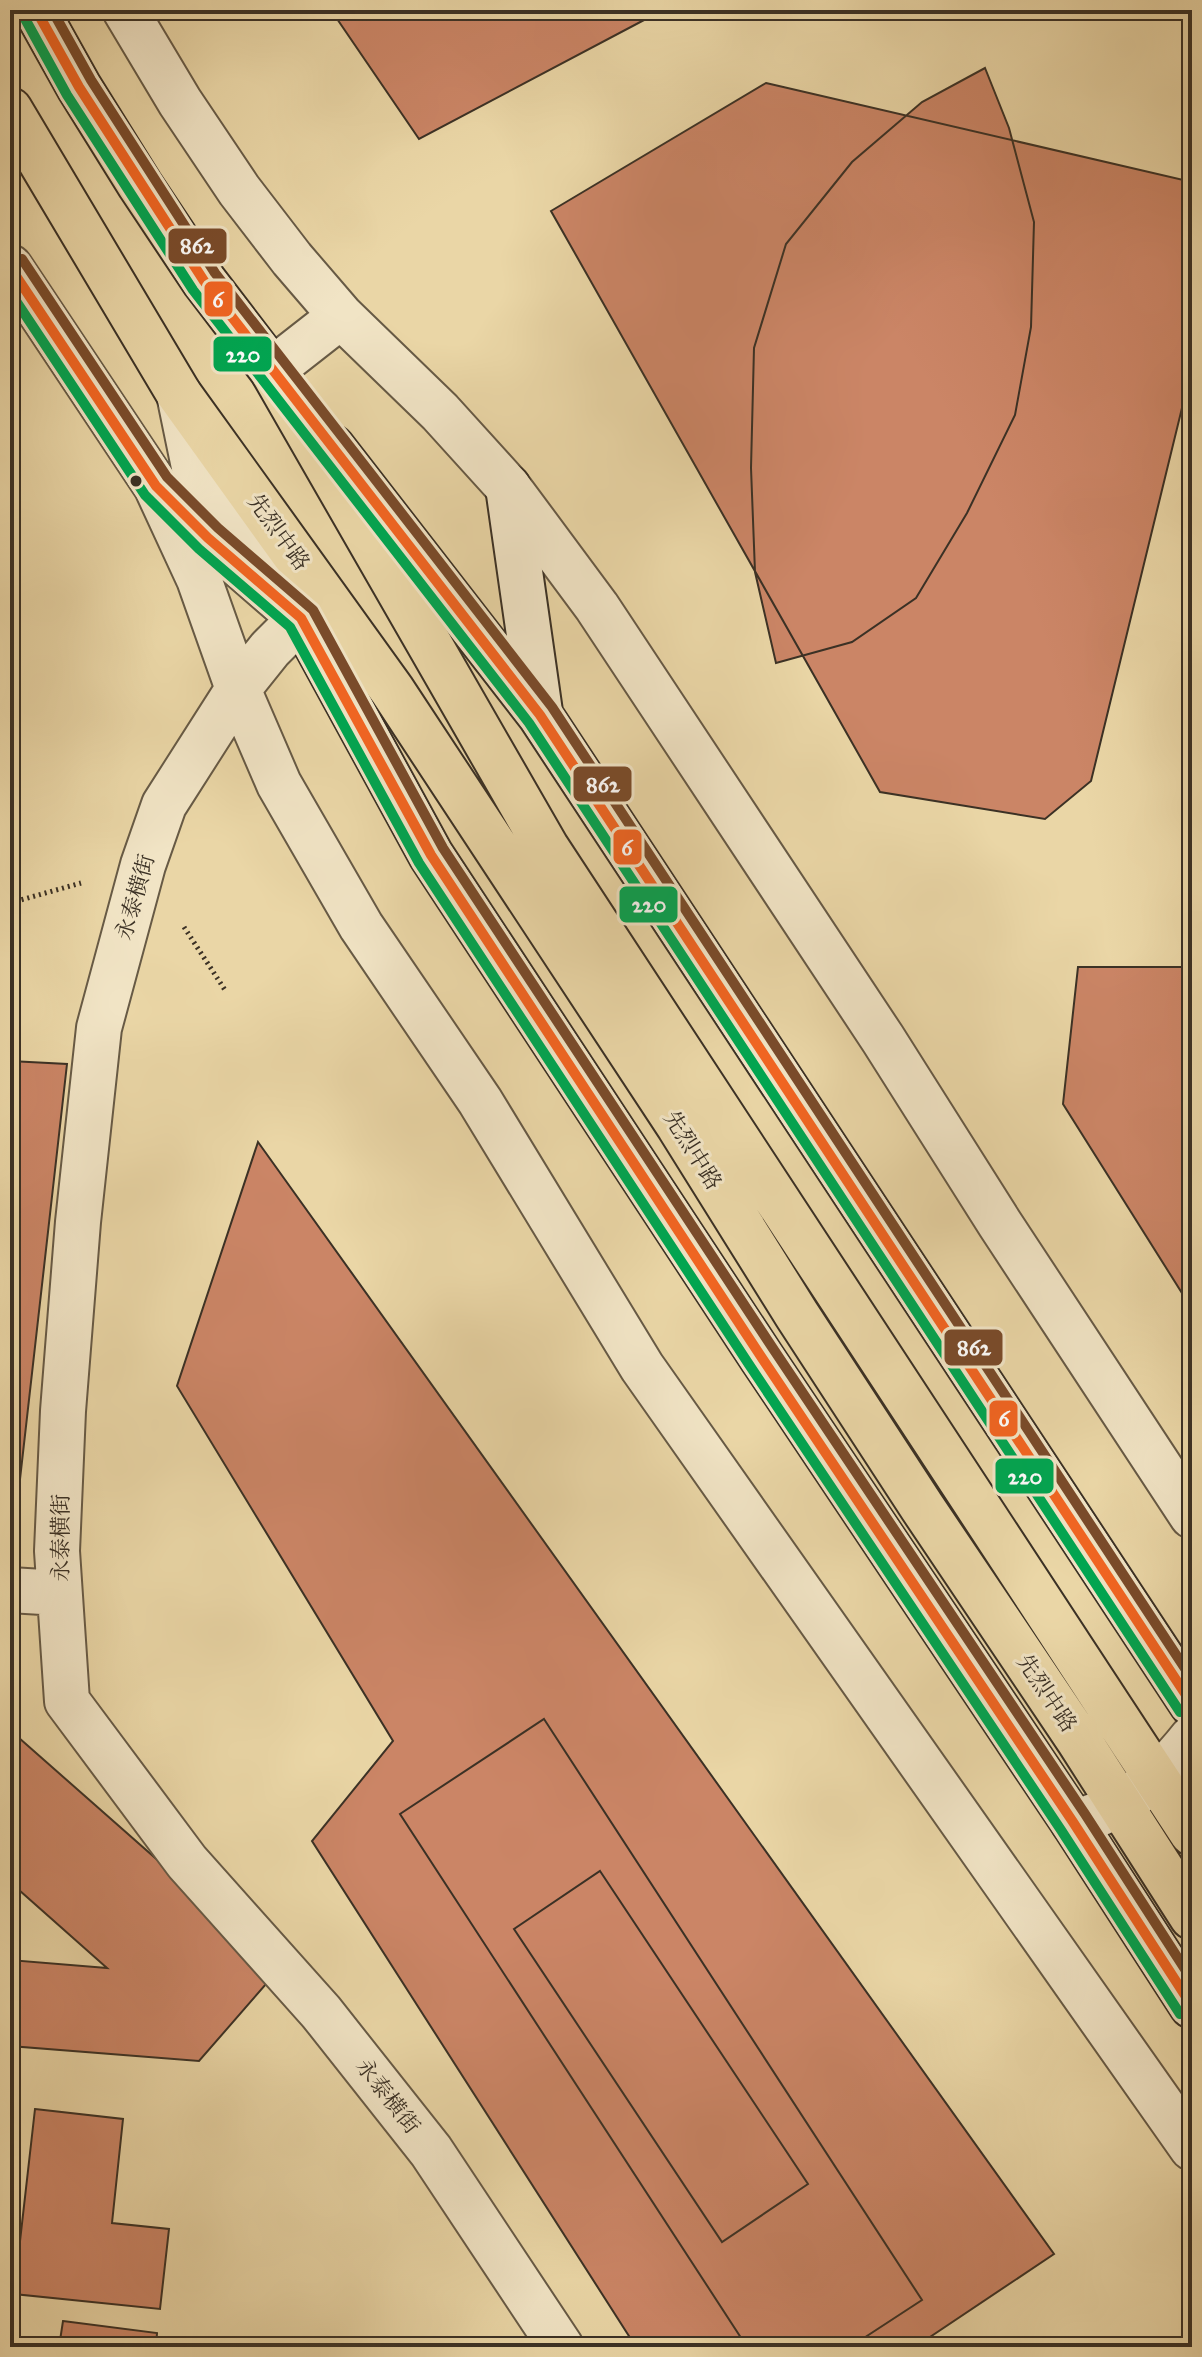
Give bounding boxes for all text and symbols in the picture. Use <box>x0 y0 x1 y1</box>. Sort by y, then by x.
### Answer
line badge: 862 <box>167 227 228 265</box>
text: 862 <box>180 232 215 259</box>
line badge: 6 <box>203 280 234 318</box>
text: 6 <box>212 286 225 313</box>
line badge: 220 <box>212 335 273 373</box>
text: 220 <box>226 341 260 368</box>
unlabelled marker <box>128 473 144 489</box>
street label: 先烈中路 <box>242 488 316 576</box>
line badge: 862 <box>572 765 633 803</box>
text: 862 <box>586 771 621 798</box>
line badge: 6 <box>612 828 643 866</box>
text: 6 <box>621 834 634 861</box>
street label: 永泰横街 <box>110 851 160 943</box>
line badge: 220 <box>618 885 679 924</box>
text: 220 <box>632 891 666 918</box>
street label: 先烈中路 <box>658 1106 728 1194</box>
line badge: 862 <box>943 1328 1004 1367</box>
text: 862 <box>957 1334 992 1361</box>
line badge: 6 <box>988 1399 1019 1438</box>
text: 6 <box>998 1405 1011 1432</box>
line badge: 220 <box>994 1457 1055 1495</box>
text: 220 <box>1008 1463 1042 1490</box>
street label: 永泰横街 <box>47 1494 74 1582</box>
street label: 先烈中路 <box>1011 1649 1083 1737</box>
street label: 永泰横街 <box>350 2053 426 2139</box>

